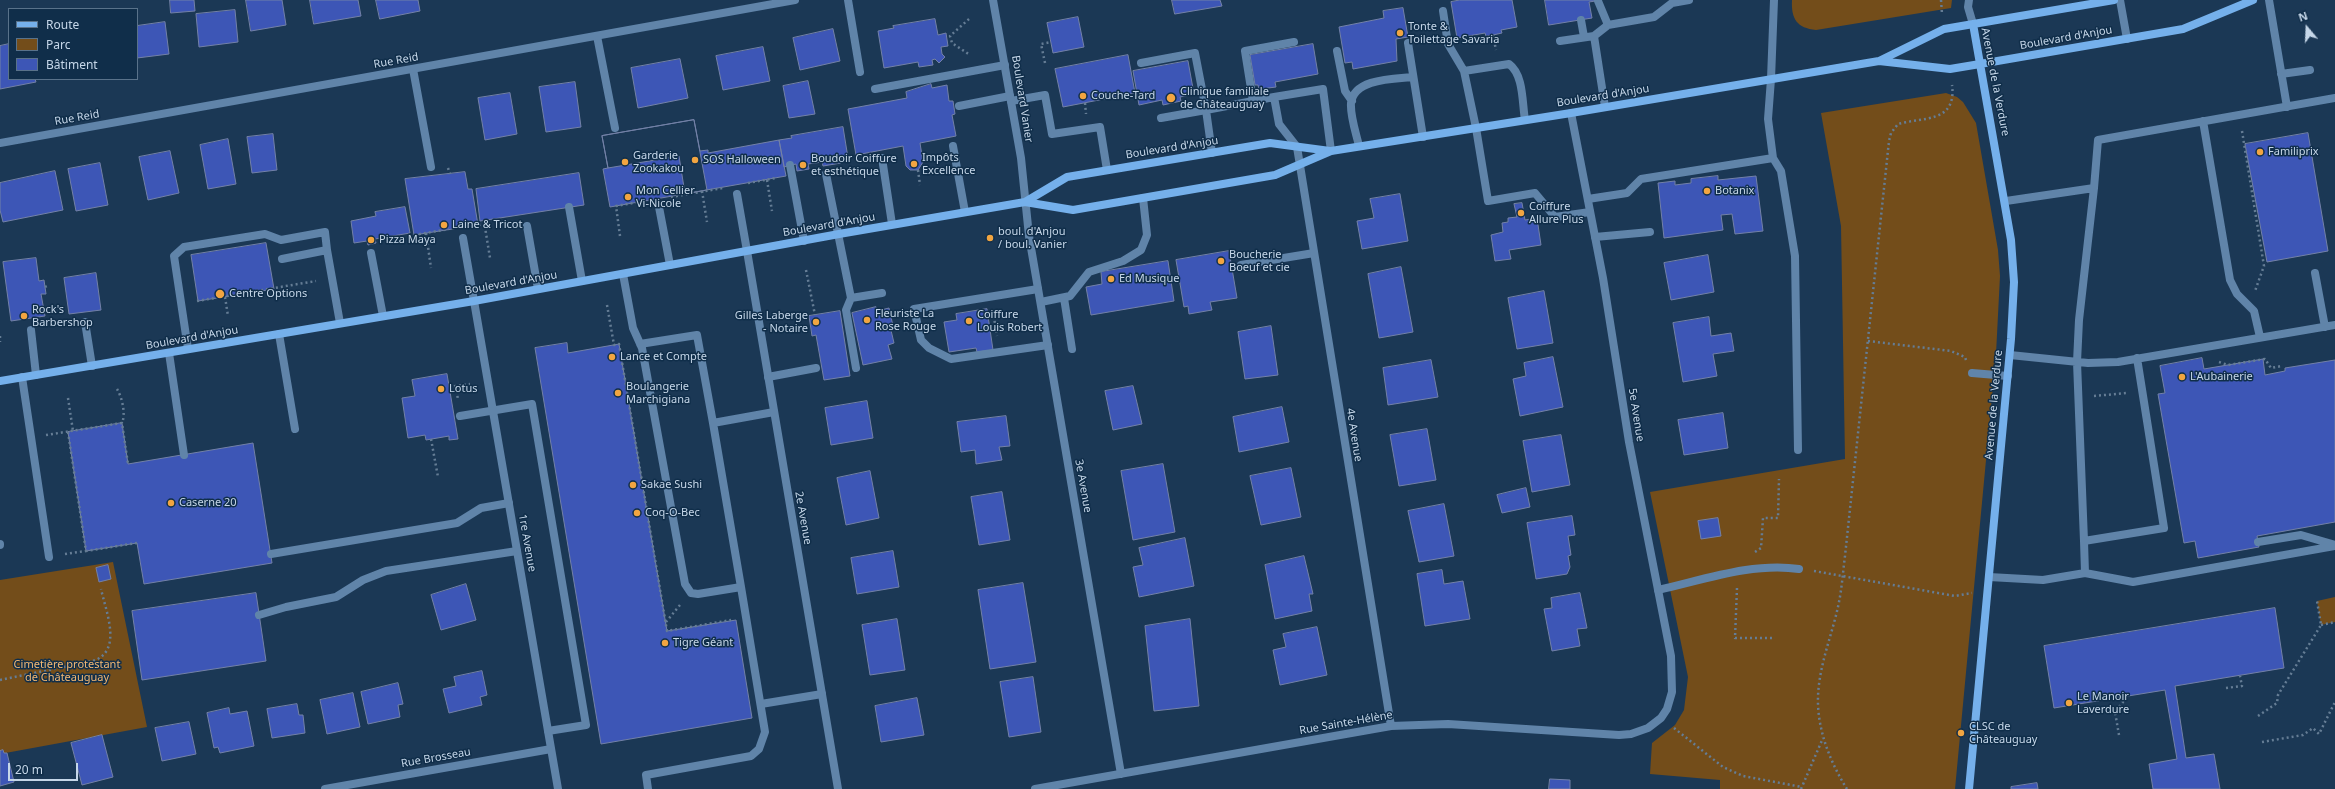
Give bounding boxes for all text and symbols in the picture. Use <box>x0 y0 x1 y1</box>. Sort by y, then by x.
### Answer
legend <box>8 8 138 80</box>
north arrow <box>2287 8 2327 48</box>
text: N <box>2296 8 2310 25</box>
text: Route <box>46 16 79 33</box>
place label: Tonte & Toilettage Savaria <box>1408 20 1499 46</box>
street label: Boulevard d'Anjou <box>2019 23 2113 53</box>
street label: Avenue de la Verdure <box>1978 27 2012 137</box>
marker: Tonte & Toilettage Savaria <box>1395 28 1405 38</box>
text: Parc <box>46 36 70 53</box>
street label: Rue Reid <box>373 51 419 71</box>
street label: Boulevard Vanier <box>1009 54 1035 144</box>
text: Bâtiment <box>46 56 98 73</box>
street label: Boulevard d'Anjou <box>1556 82 1650 110</box>
place label: Clinique familiale de Châteauguay <box>1180 85 1269 111</box>
place label: Couche-Tard <box>1091 89 1155 103</box>
marker: Couche-Tard <box>1078 91 1088 101</box>
marker: Clinique familiale de Châteauguay <box>1165 92 1177 104</box>
street label: Rue Reid <box>54 108 100 128</box>
street label: Boulevard d'Anjou <box>1125 134 1219 162</box>
place label: Familiprix <box>2268 145 2319 159</box>
marker: Familiprix <box>2255 147 2265 157</box>
place label: Garderie Zookakou <box>633 149 684 175</box>
place label: Impôts Excellence <box>922 151 975 177</box>
place label: Boudoir Coiffure et esthétique <box>811 152 897 178</box>
place label: SOS Halloween <box>703 153 781 167</box>
marker: SOS Halloween <box>690 155 700 165</box>
marker: Garderie Zookakou <box>620 157 630 167</box>
marker: Impôts Excellence <box>909 159 919 169</box>
marker: Boudoir Coiffure et esthétique <box>798 160 808 170</box>
place label: Mon Cellier Vi-Nicole <box>636 184 695 210</box>
place label: Botanix <box>1715 184 1754 198</box>
marker: Botanix <box>1702 186 1712 196</box>
marker: Mon Cellier Vi-Nicole <box>623 192 633 202</box>
place label: Coiffure Allure Plus <box>1529 200 1583 226</box>
marker: Coiffure Allure Plus <box>1516 208 1526 218</box>
street label: Boulevard d'Anjou <box>782 210 876 240</box>
place label: Laine & Tricot <box>452 218 522 232</box>
marker: Laine & Tricot <box>439 220 449 230</box>
place label: boul. d'Anjou / boul. Vanier <box>998 225 1067 251</box>
place label: Pizza Maya <box>379 233 436 247</box>
marker: boul. d'Anjou / boul. Vanier <box>985 233 995 243</box>
marker: Pizza Maya <box>366 235 376 245</box>
place label: Boucherie Boeuf et cie <box>1229 248 1290 274</box>
marker: Boucherie Boeuf et cie <box>1216 256 1226 266</box>
street label: Boulevard d'Anjou <box>464 268 558 298</box>
place label: Ed Musique <box>1119 272 1179 286</box>
marker: Ed Musique <box>1106 274 1116 284</box>
place label: Centre Options <box>229 287 307 301</box>
marker: Centre Options <box>214 288 226 300</box>
place label: Rock's Barbershop <box>32 303 93 329</box>
place label: Fleuriste La Rose Rouge <box>875 307 936 333</box>
place label: Coiffure Louis Robert <box>977 308 1042 334</box>
place label: Gilles Laberge - Notaire <box>735 309 808 335</box>
marker: Rock's Barbershop <box>19 311 29 321</box>
marker: Fleuriste La Rose Rouge <box>862 315 872 325</box>
marker: Coiffure Louis Robert <box>964 316 974 326</box>
marker: Gilles Laberge - Notaire <box>811 317 821 327</box>
street label: Boulevard d'Anjou <box>145 323 239 353</box>
place label: Lance et Compte <box>620 350 707 364</box>
street label: Avenue de la Verdure <box>1983 350 2005 460</box>
marker: Lance et Compte <box>607 352 617 362</box>
place label: L'Aubainerie <box>2190 370 2253 384</box>
marker: L'Aubainerie <box>2177 372 2187 382</box>
place label: Boulangerie Marchigiana <box>626 380 690 406</box>
place label: Lotus <box>449 382 477 396</box>
marker: Lotus <box>436 384 446 394</box>
street label: 5e Avenue <box>1625 387 1647 443</box>
marker: Boulangerie Marchigiana <box>613 388 623 398</box>
street label: 4e Avenue <box>1343 407 1365 463</box>
street label: 3e Avenue <box>1072 458 1094 514</box>
place label: Sakae Sushi <box>641 478 702 492</box>
marker: Sakae Sushi <box>628 480 638 490</box>
street label: 2e Avenue <box>792 490 814 546</box>
place label: Caserne 20 <box>179 496 237 510</box>
marker: Caserne 20 <box>166 498 176 508</box>
place label: Coq-O-Bec <box>645 506 700 520</box>
marker: Coq-O-Bec <box>632 508 642 518</box>
street label: 1re Avenue <box>515 513 539 573</box>
place label: Tigre Géant <box>673 636 733 650</box>
marker: Tigre Géant <box>660 638 670 648</box>
park label: Cimetière protestant de Châteauguay <box>14 658 120 684</box>
place label: Le Manoir Laverdure <box>2077 690 2129 716</box>
marker: Le Manoir Laverdure <box>2064 698 2074 708</box>
street label: Rue Sainte-Hélène <box>1298 708 1394 738</box>
place label: CLSC de Châteauguay <box>1969 720 2037 746</box>
marker: CLSC de Châteauguay <box>1956 728 1966 738</box>
street label: Rue Brosseau <box>400 745 472 771</box>
scale bar <box>10 755 80 781</box>
text: 20 m <box>15 761 43 778</box>

